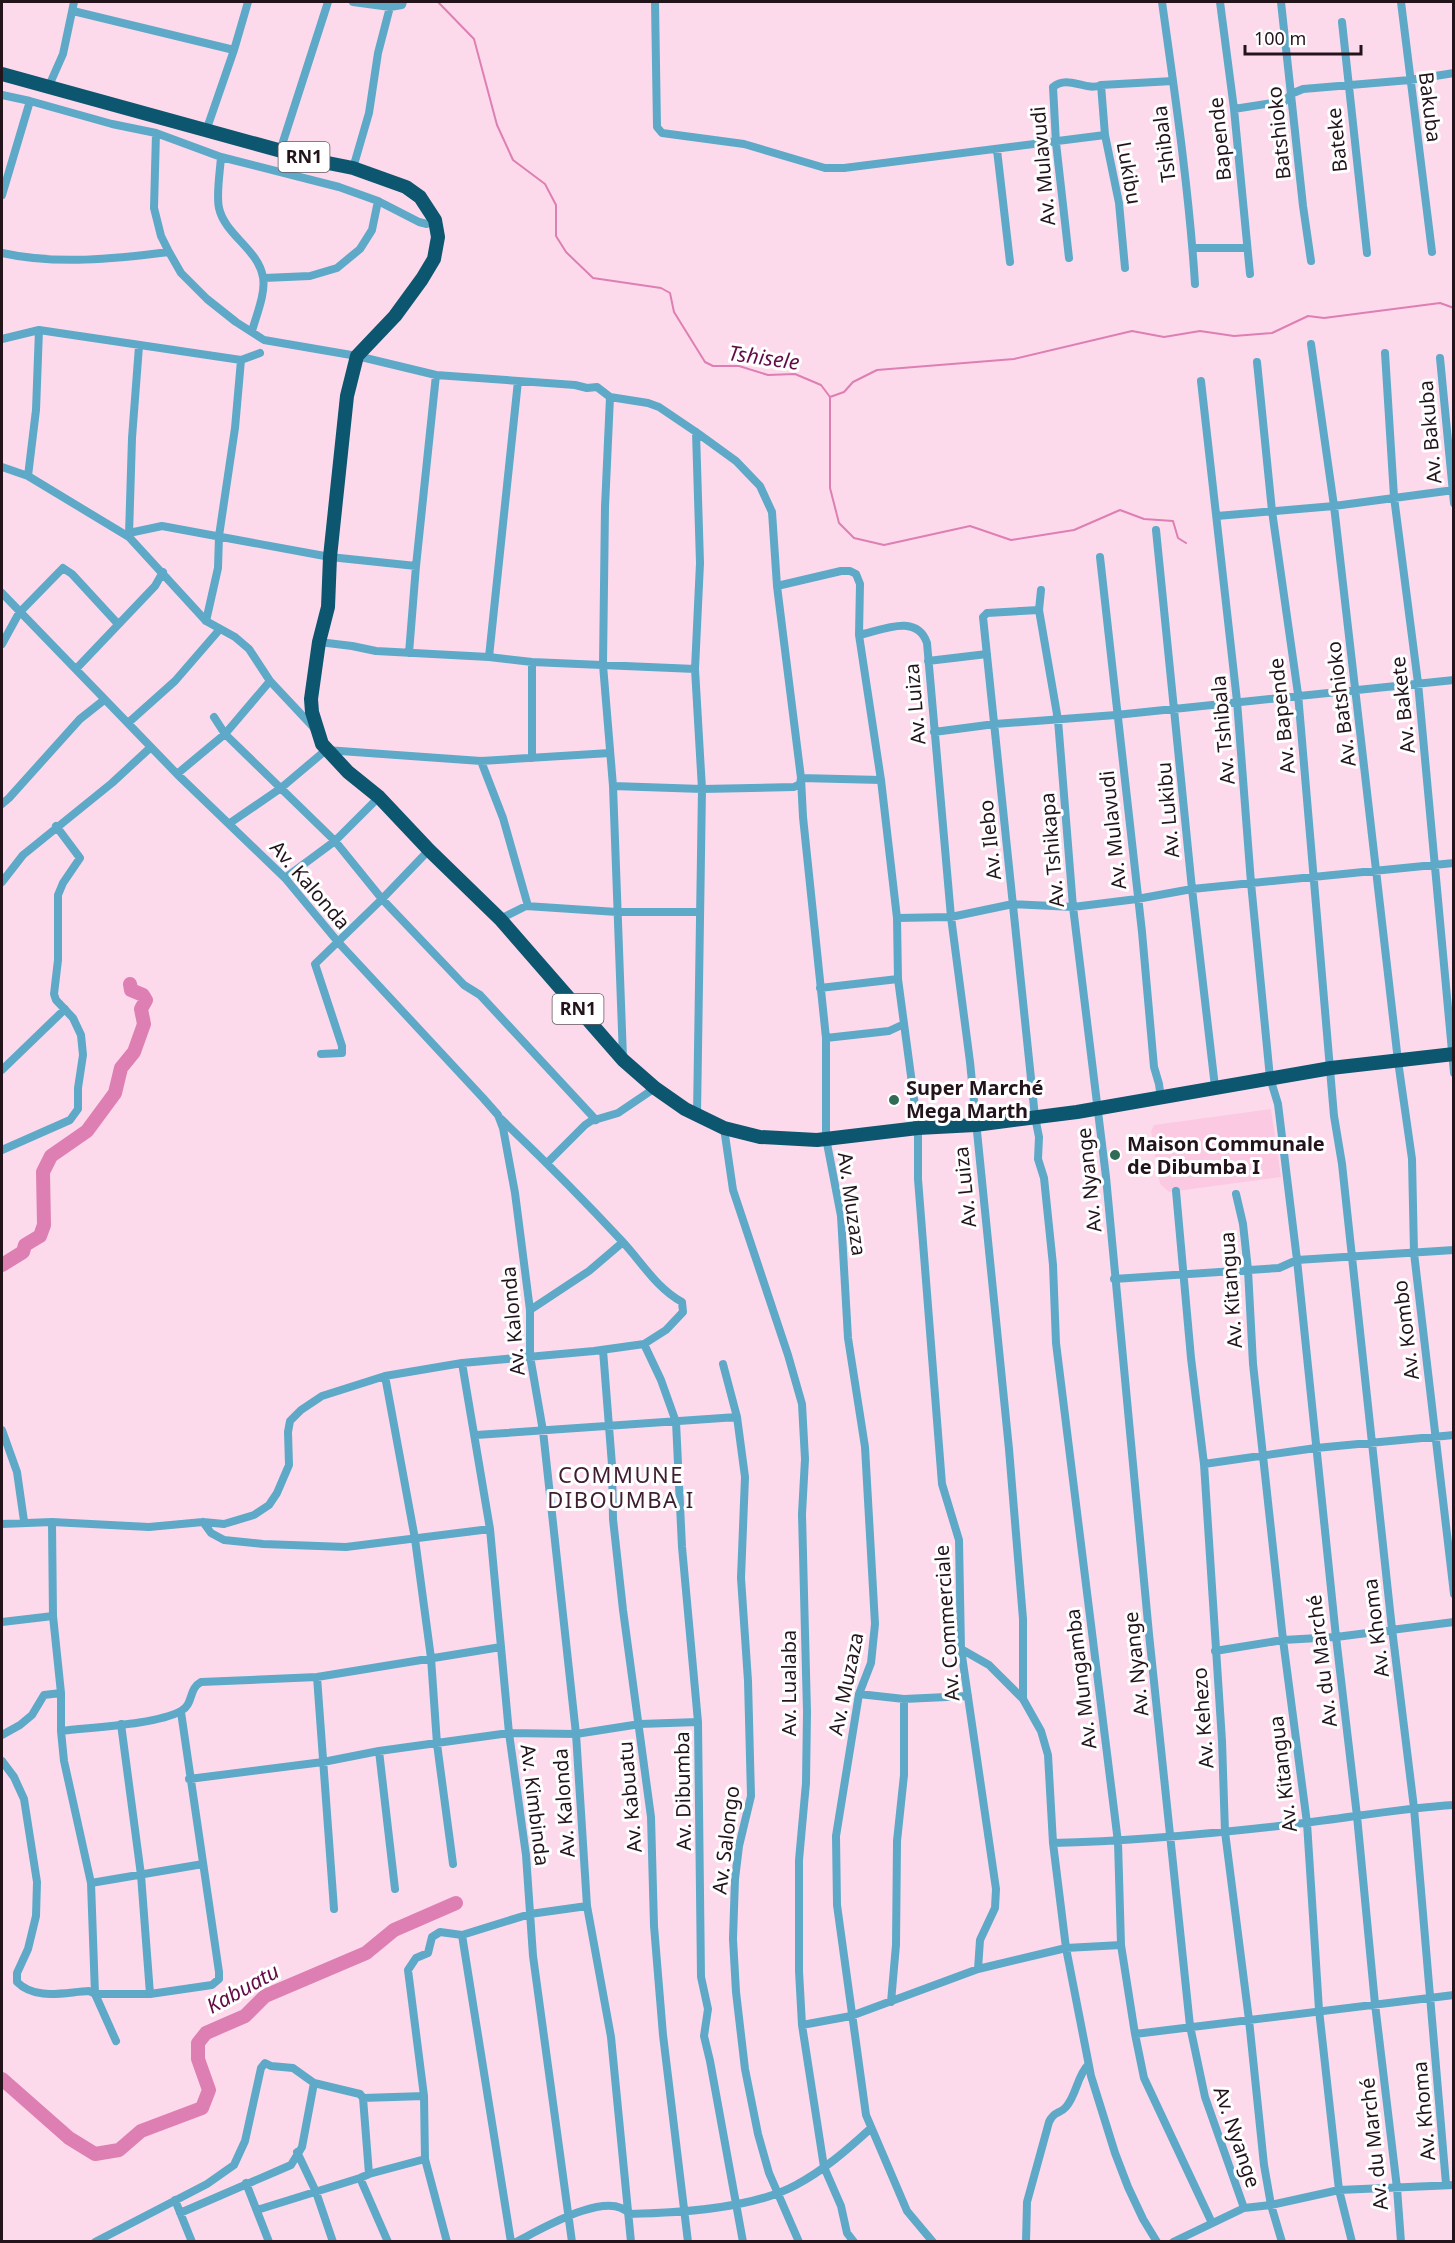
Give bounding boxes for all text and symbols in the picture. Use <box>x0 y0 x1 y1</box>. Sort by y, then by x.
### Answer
scale bar <box>1245 18 1360 56</box>
text: 100 m <box>1254 26 1306 50</box>
street label: Bakuba <box>1413 70 1448 144</box>
street label: Batshioko <box>1260 85 1297 181</box>
street label: Bapende <box>1202 96 1237 182</box>
street label: Tshibala <box>1145 104 1182 184</box>
street label: Av. Mulavudi <box>1024 105 1061 227</box>
street label: Bateke <box>1320 106 1353 174</box>
street label: Lukibu <box>1111 139 1148 206</box>
road number: RN1 <box>278 142 330 172</box>
water label: Tshisele <box>727 338 801 376</box>
street label: Av. Bakuba <box>1412 379 1447 485</box>
street label: Av. Batshioko <box>1319 640 1362 768</box>
street label: Av. Bakete <box>1384 655 1421 755</box>
street label: Av. Bapende <box>1262 657 1301 775</box>
street label: Av. Luiza <box>898 662 931 746</box>
street label: Av. Tshibala <box>1204 674 1241 786</box>
street label: Av. Lukibu <box>1150 761 1185 859</box>
street label: Av. Mulavudi <box>1093 769 1132 891</box>
street label: Av. Tshikapa <box>1033 792 1070 909</box>
street label: Av. Ilebo <box>972 799 1007 881</box>
street label: Av. Kalonda <box>264 835 356 935</box>
road number: RN1 <box>552 994 604 1024</box>
place label: Super Marché Mega Marth <box>906 1074 1043 1124</box>
marker: Super Marché Mega Marth <box>887 1093 901 1107</box>
street label: Av. Nyange <box>1070 1126 1107 1234</box>
place label: Maison Communale de Dibumba I <box>1127 1130 1325 1180</box>
street label: Av. Luiza <box>947 1145 982 1229</box>
marker: Maison Communale de Dibumba I <box>1108 1148 1122 1162</box>
street label: Av. Muzaza <box>832 1150 873 1258</box>
street label: Av. Kitangua <box>1213 1231 1248 1349</box>
street label: Av. Kalonda <box>494 1265 531 1377</box>
street label: Av. Kombo <box>1386 1279 1425 1381</box>
district label: COMMUNE DIBOUMBA I <box>547 1459 695 1514</box>
street label: Av. Commerciale <box>928 1544 965 1702</box>
street label: Av. Khoma <box>1356 1577 1395 1679</box>
street label: Av. du Marché <box>1300 1593 1343 1729</box>
street label: Av. Mungamba <box>1058 1607 1103 1751</box>
street label: Av. Nyange <box>1117 1610 1154 1718</box>
street label: Av. Lualaba <box>775 1630 802 1736</box>
street label: Av. Muzaza <box>821 1630 870 1738</box>
street label: Av. Kehezo <box>1186 1667 1220 1770</box>
street label: Av. Kitangua <box>1262 1714 1303 1834</box>
street label: Av. Dibumba <box>668 1731 697 1851</box>
street label: Av. Kabuatu <box>611 1740 648 1854</box>
street label: Av. Kimbinda <box>515 1743 556 1867</box>
street label: Av. Kalonda <box>546 1747 581 1859</box>
street label: Av. Salongo <box>705 1784 746 1896</box>
water label: Kabuatu <box>201 1957 284 2020</box>
street label: Av. Khoma <box>1406 2060 1441 2162</box>
street label: Av. du Marché <box>1353 2076 1394 2212</box>
street label: Av. Nyange <box>1208 2083 1267 2191</box>

